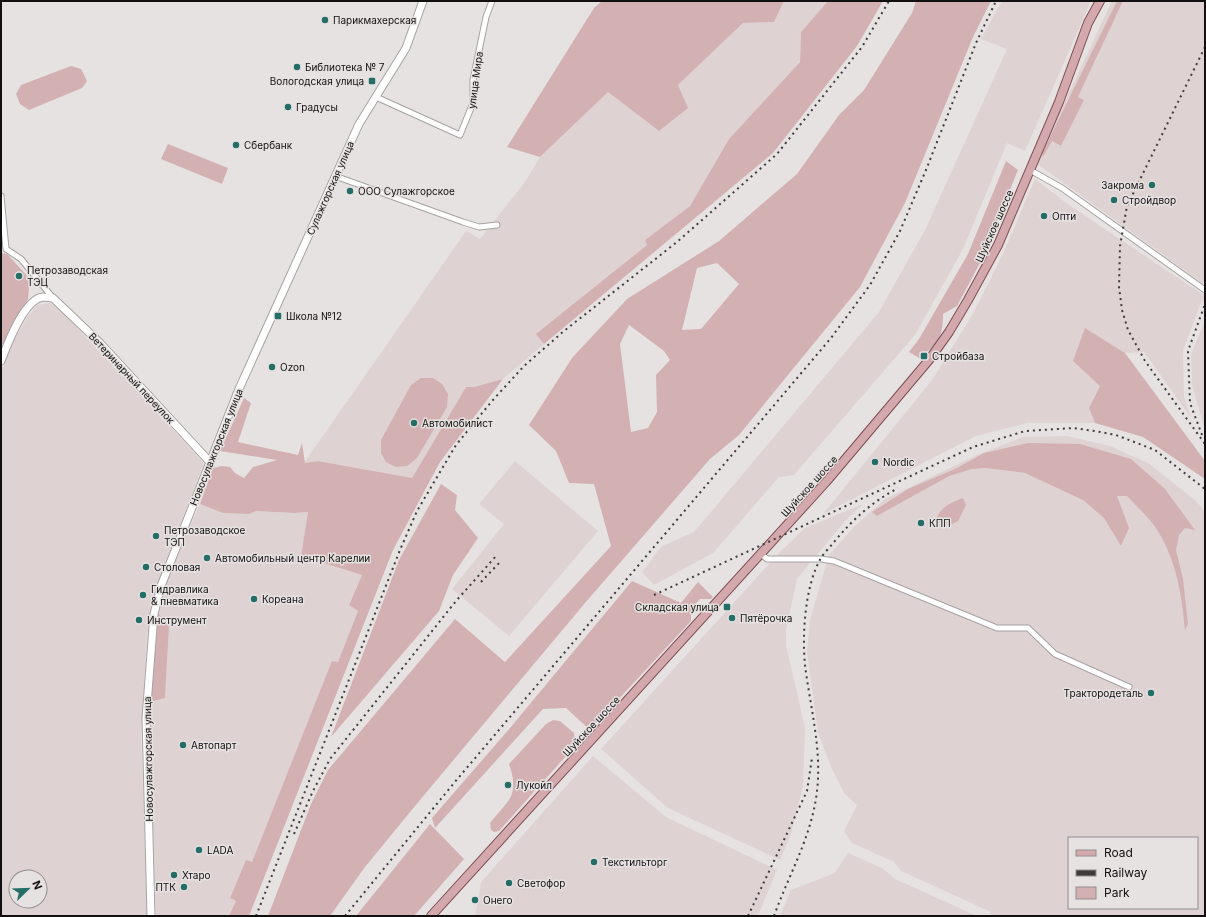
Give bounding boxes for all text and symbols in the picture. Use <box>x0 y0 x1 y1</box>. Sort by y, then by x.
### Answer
place label: Парикмахерская <box>333 14 416 26</box>
marker: Парикмахерская <box>320 15 330 25</box>
street label: улица Мира <box>465 50 485 110</box>
place label: Библиотека № 7 <box>305 61 385 73</box>
marker: Библиотека № 7 <box>292 62 302 72</box>
place label: Вологодская улица <box>270 75 364 87</box>
marker: Вологодская улица <box>367 76 377 86</box>
place label: Градусы <box>296 101 338 113</box>
marker: Градусы <box>283 102 293 112</box>
place label: Сбербанк <box>244 139 293 151</box>
street label: Сулажгорская улица <box>304 139 356 237</box>
marker: Сбербанк <box>231 140 241 150</box>
place label: Закрома <box>1101 179 1144 191</box>
marker: Закрома <box>1147 180 1157 190</box>
place label: ООО Сулажгорское <box>358 185 455 197</box>
marker: ООО Сулажгорское <box>345 186 355 196</box>
street label: Шуйское шоссе <box>973 188 1015 264</box>
place label: Стройдвор <box>1122 194 1176 206</box>
marker: Стройдвор <box>1109 195 1119 205</box>
place label: Опти <box>1052 210 1076 222</box>
marker: Опти <box>1039 211 1049 221</box>
place label: Петрозаводская ТЭЦ <box>27 264 108 288</box>
marker: Петрозаводская ТЭЦ <box>14 271 24 281</box>
place label: Школа №12 <box>286 310 342 322</box>
marker: Школа №12 <box>273 311 283 321</box>
street label: Ветеринарный переулок <box>87 330 178 426</box>
place label: Стройбаза <box>932 350 984 362</box>
marker: Стройбаза <box>919 351 929 361</box>
place label: Ozon <box>280 361 305 373</box>
marker: Ozon <box>267 362 277 372</box>
street label: Новосулажгорская улица <box>187 387 245 507</box>
place label: Автомобилист <box>422 417 493 429</box>
marker: Автомобилист <box>409 418 419 428</box>
street label: Шуйское шоссе <box>778 453 840 519</box>
place label: Nordic <box>883 456 915 468</box>
marker: Nordic <box>870 457 880 467</box>
place label: КПП <box>929 517 951 529</box>
marker: КПП <box>916 518 926 528</box>
place label: Петрозаводское ТЭП <box>164 524 246 548</box>
marker: Петрозаводское ТЭП <box>151 531 161 541</box>
place label: Автомобильный центр Карелии <box>215 552 370 564</box>
marker: Автомобильный центр Карелии <box>202 553 212 563</box>
place label: Столовая <box>154 561 200 573</box>
marker: Столовая <box>141 562 151 572</box>
place label: Гидравлика & пневматика <box>151 583 219 607</box>
marker: Гидравлика & пневматика <box>138 590 148 600</box>
place label: Кореана <box>262 593 304 605</box>
marker: Кореана <box>249 594 259 604</box>
place label: Складская улица <box>635 601 719 613</box>
marker: Складская улица <box>722 602 732 612</box>
place label: Пятёрочка <box>740 612 792 624</box>
marker: Пятёрочка <box>727 613 737 623</box>
place label: Инструмент <box>147 614 207 626</box>
marker: Инструмент <box>134 615 144 625</box>
place label: Трактородеталь <box>1064 687 1143 699</box>
marker: Трактородеталь <box>1146 688 1156 698</box>
street label: Шуйское шоссе <box>560 693 622 759</box>
street label: Новосулажгорская улица <box>141 696 155 822</box>
place label: Автопарт <box>191 739 237 751</box>
marker: Автопарт <box>178 740 188 750</box>
place label: Лукойл <box>516 779 552 791</box>
marker: Лукойл <box>503 780 513 790</box>
legend <box>1068 837 1198 909</box>
place label: LADA <box>207 844 233 856</box>
marker: LADA <box>194 845 204 855</box>
text: Road <box>1104 845 1133 860</box>
place label: Текстильторг <box>602 856 668 868</box>
marker: Текстильторг <box>589 857 599 867</box>
text: Railway <box>1104 865 1148 880</box>
north arrow <box>8 869 48 909</box>
place label: Хтаро <box>182 869 211 881</box>
marker: Хтаро <box>169 870 179 880</box>
place label: Светофор <box>517 877 565 889</box>
text: N <box>29 878 45 892</box>
marker: Светофор <box>504 878 514 888</box>
place label: ПТК <box>155 881 176 893</box>
marker: ПТК <box>179 882 189 892</box>
text: Park <box>1104 885 1130 900</box>
place label: Онего <box>483 894 513 906</box>
marker: Онего <box>470 895 480 905</box>

